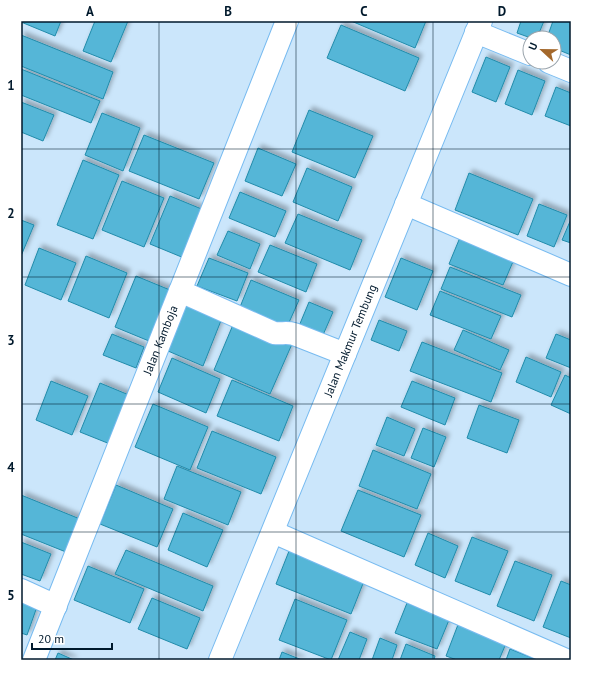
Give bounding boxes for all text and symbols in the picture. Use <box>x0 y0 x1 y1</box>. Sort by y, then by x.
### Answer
text: A <box>86 3 94 20</box>
text: B <box>224 3 232 20</box>
text: C <box>360 3 368 20</box>
text: D <box>498 3 506 20</box>
north arrow <box>522 30 562 70</box>
text: U <box>525 40 541 52</box>
text: 1 <box>7 77 15 94</box>
text: 2 <box>7 205 15 222</box>
street label: Jalan Makmur Tembung <box>320 282 380 400</box>
street label: Jalan Kamboja <box>139 303 181 378</box>
text: 3 <box>7 332 15 349</box>
text: 4 <box>7 459 15 476</box>
text: 5 <box>7 587 15 604</box>
scale bar <box>32 625 112 651</box>
text: 20 m <box>38 631 64 646</box>

